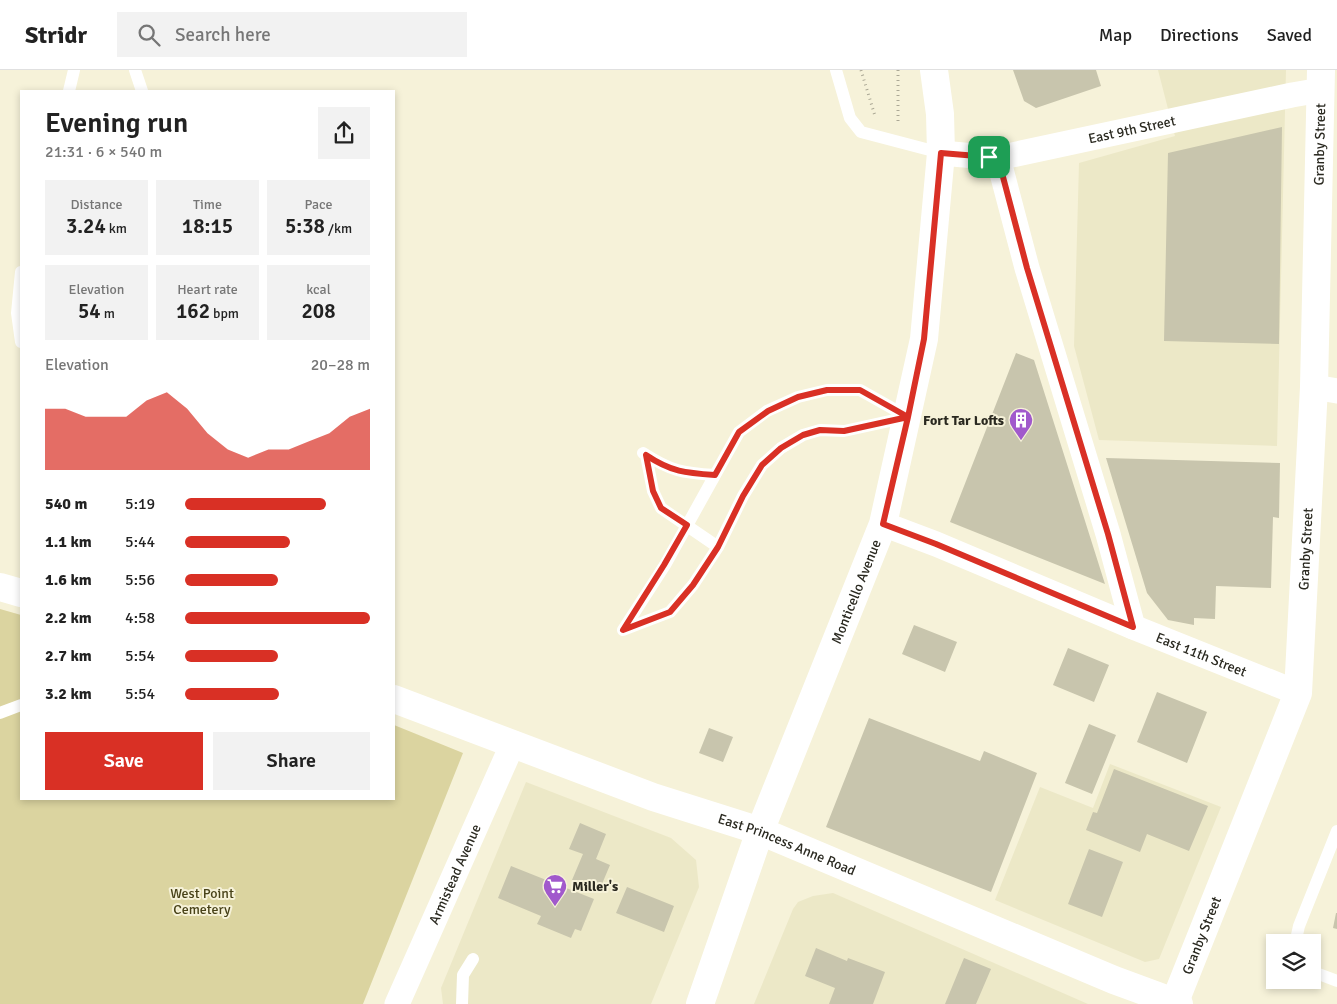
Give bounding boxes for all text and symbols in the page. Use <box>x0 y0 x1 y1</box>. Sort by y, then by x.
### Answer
search box <box>117 12 467 57</box>
text: Stridr <box>25 20 87 50</box>
icon: search <box>135 21 163 49</box>
text: Search here <box>175 23 271 47</box>
text: Map <box>1099 24 1132 46</box>
text: Directions <box>1160 24 1239 46</box>
text: Saved <box>1267 24 1312 46</box>
street label: Granby Street <box>1310 103 1329 186</box>
text: Evening run <box>45 106 188 140</box>
button: share <box>318 107 370 159</box>
street label: East 9th Street <box>1087 112 1177 147</box>
pin <box>968 136 1010 178</box>
text: 21:31 · 6 × 540 m <box>45 142 162 162</box>
icon: arrive <box>975 143 1003 171</box>
text: Distance <box>70 196 123 213</box>
text: Time <box>193 196 222 213</box>
text: Pace <box>304 196 333 213</box>
text: 3.24 <box>66 213 106 239</box>
text: 18:15 <box>182 213 233 239</box>
text: 5:38 <box>285 213 325 239</box>
text: km <box>106 220 127 237</box>
text: /km <box>325 220 352 237</box>
text: Elevation <box>69 281 124 298</box>
text: Heart rate <box>177 281 238 298</box>
text: kcal <box>306 281 331 298</box>
text: 54 <box>78 298 101 324</box>
text: 162 <box>176 298 210 324</box>
text: 208 <box>301 298 336 324</box>
text: m <box>101 305 115 322</box>
text: bpm <box>210 305 239 322</box>
text: Elevation <box>45 355 109 375</box>
text: 20–28 m <box>311 355 370 375</box>
building icon: Fort Tar Lofts <box>1008 407 1034 441</box>
place label: Fort Tar Lofts <box>923 412 1004 429</box>
text: 540 m <box>45 494 87 514</box>
text: 5:19 <box>125 494 155 514</box>
street label: Granby Street <box>1295 507 1316 591</box>
text: 1.1 km <box>45 532 92 552</box>
text: 5:44 <box>125 532 155 552</box>
street label: Monticello Avenue <box>827 537 884 646</box>
text: 1.6 km <box>45 570 92 590</box>
text: 5:56 <box>125 570 155 590</box>
text: 2.2 km <box>45 608 92 628</box>
text: 4:58 <box>125 608 155 628</box>
street label: East 11th Street <box>1153 629 1249 680</box>
text: 2.7 km <box>45 646 92 666</box>
text: 5:54 <box>125 646 155 666</box>
text: 3.2 km <box>45 684 92 704</box>
text: 5:54 <box>125 684 155 704</box>
button: Save <box>45 732 203 790</box>
button: Share <box>213 732 370 790</box>
street label: East Princess Anne Road <box>716 810 858 879</box>
street label: Armistead Avenue <box>425 821 484 927</box>
supermarket icon: Miller's <box>542 873 568 907</box>
place label: Miller's <box>572 878 618 895</box>
park label: West Point Cemetery <box>170 885 234 918</box>
street label: Granby Street <box>1178 894 1225 977</box>
map controls <box>1266 934 1321 989</box>
button: layers <box>1266 934 1321 989</box>

